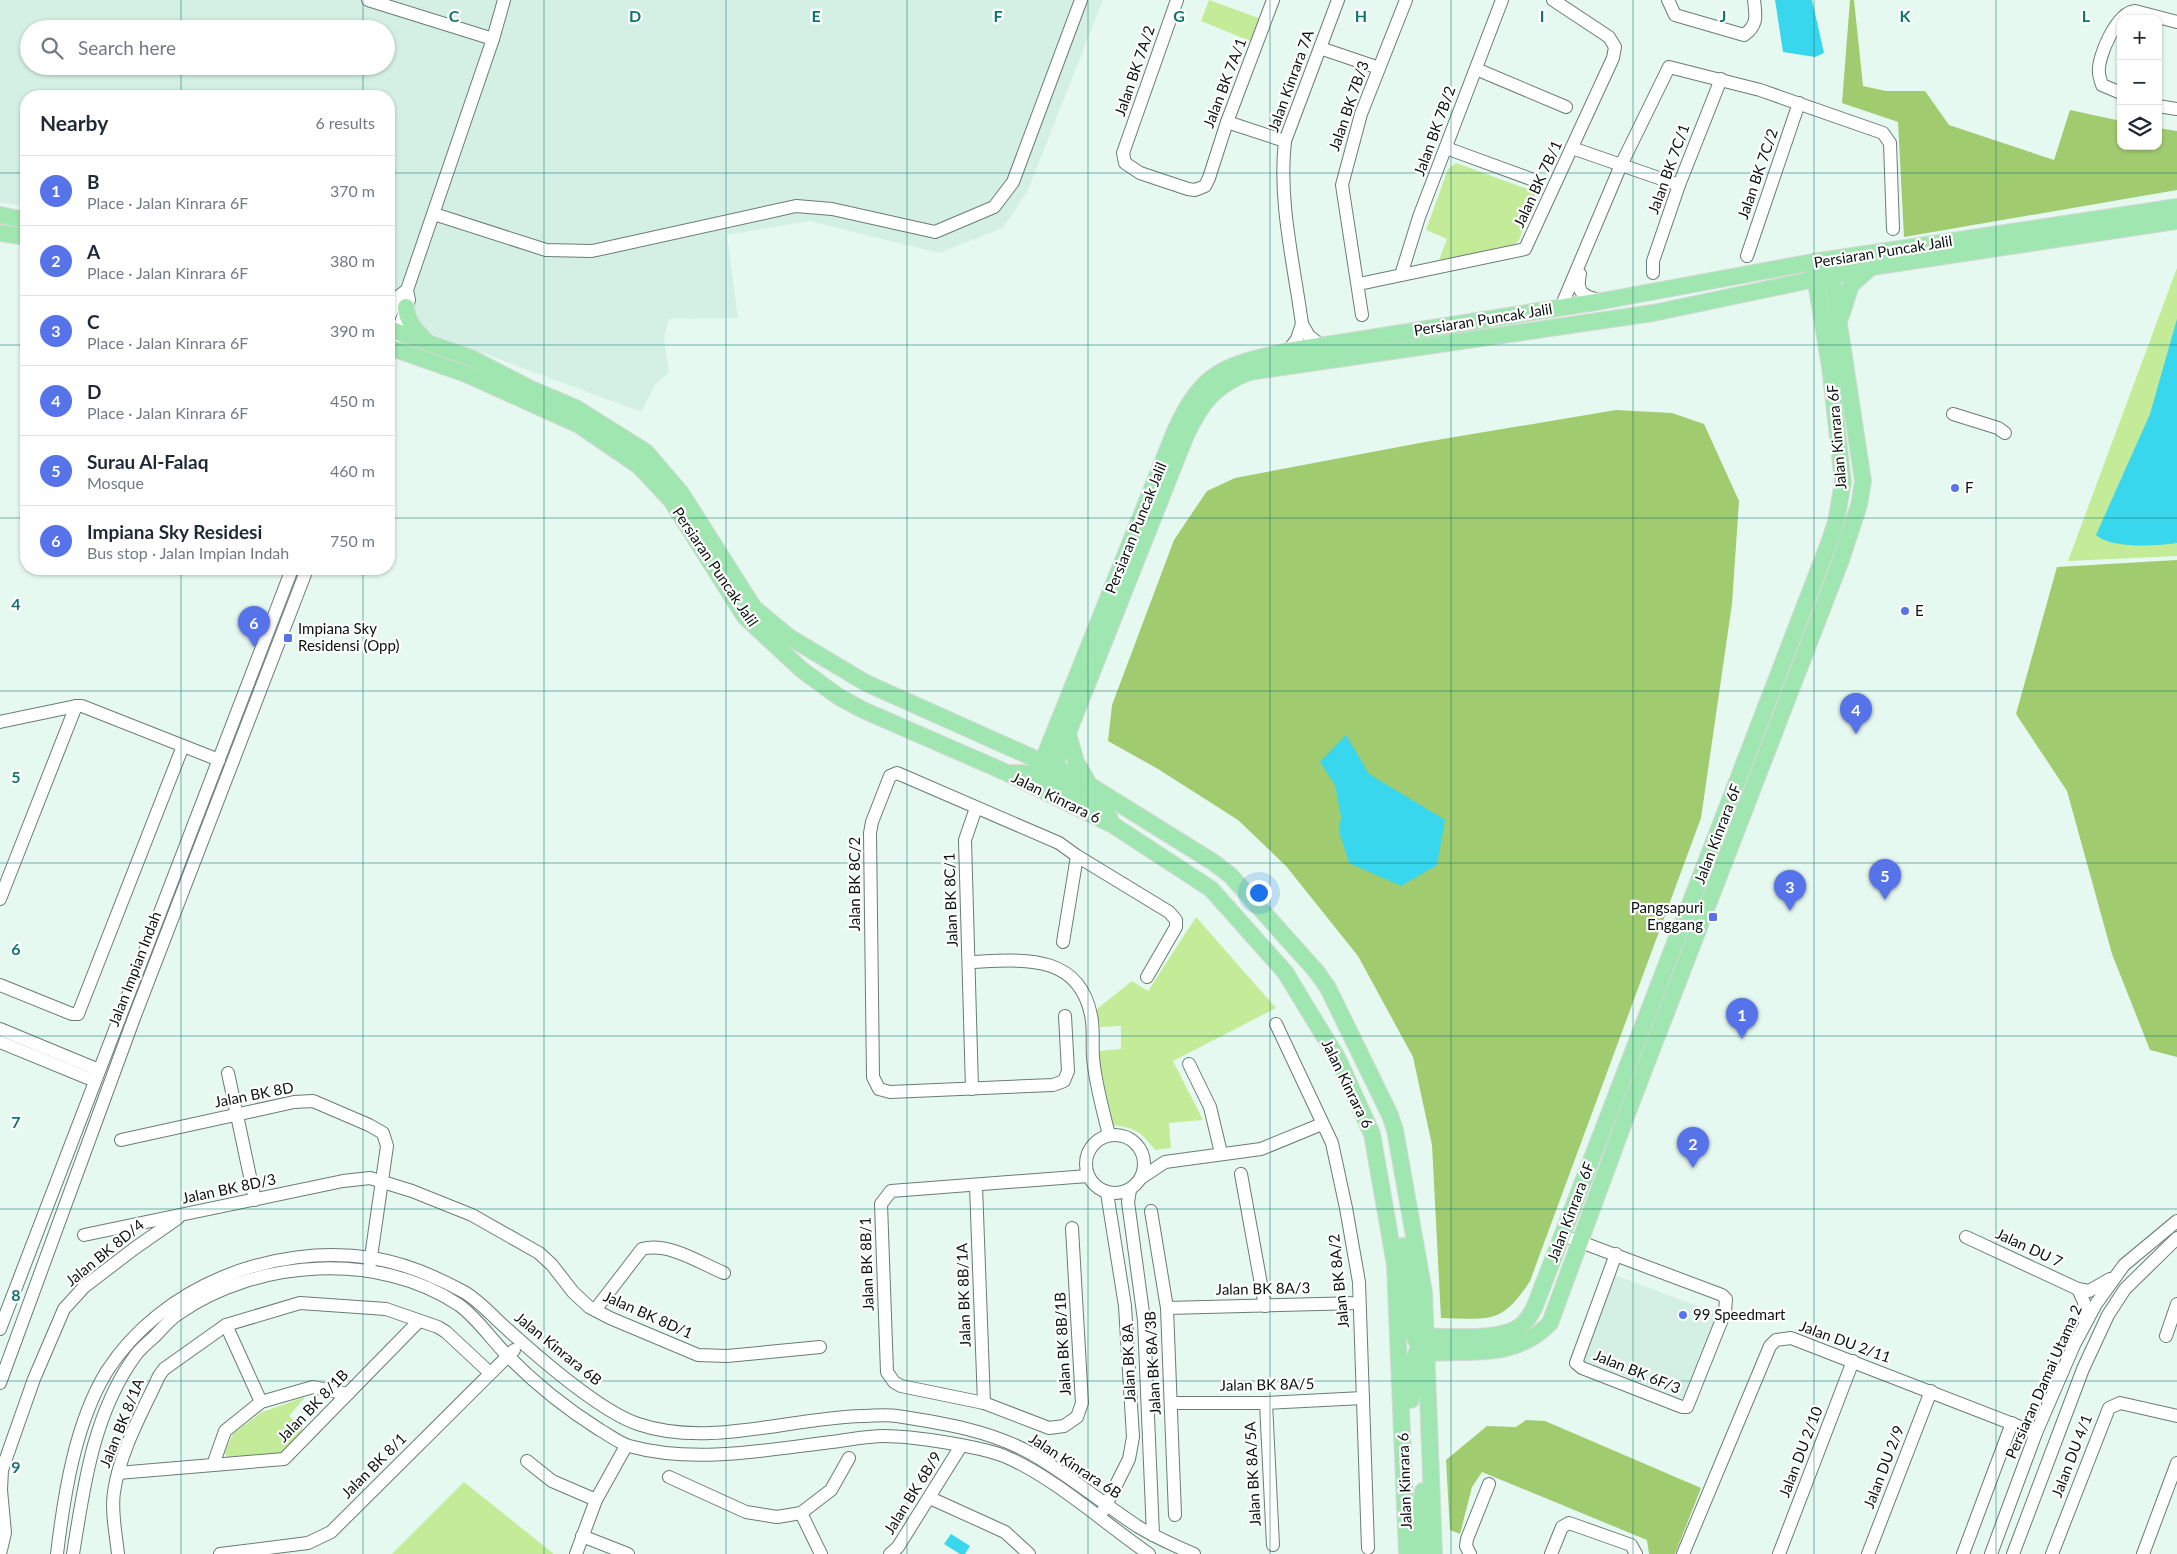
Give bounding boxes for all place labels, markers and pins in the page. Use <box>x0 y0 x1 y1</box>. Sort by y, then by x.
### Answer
place label: F <box>1965 478 1973 496</box>
marker: F <box>1949 482 1961 494</box>
place label: E <box>1915 601 1924 619</box>
marker: E <box>1899 605 1911 617</box>
pin: 6 <box>238 606 270 647</box>
place label: Impiana Sky Residensi (Opp) <box>298 619 399 654</box>
marker: Impiana Sky Residensi (Opp) <box>282 632 294 644</box>
pin: 4 <box>1840 693 1872 734</box>
pin: 5 <box>1869 859 1901 900</box>
pin: 3 <box>1774 870 1806 911</box>
place label: Pangsapuri Enggang <box>1631 898 1703 933</box>
marker: Pangsapuri Enggang <box>1707 911 1719 923</box>
pin: 1 <box>1726 998 1758 1039</box>
pin: 2 <box>1677 1127 1709 1168</box>
place label: 99 Speedmart <box>1693 1305 1786 1323</box>
marker: 99 Speedmart <box>1677 1309 1689 1321</box>

